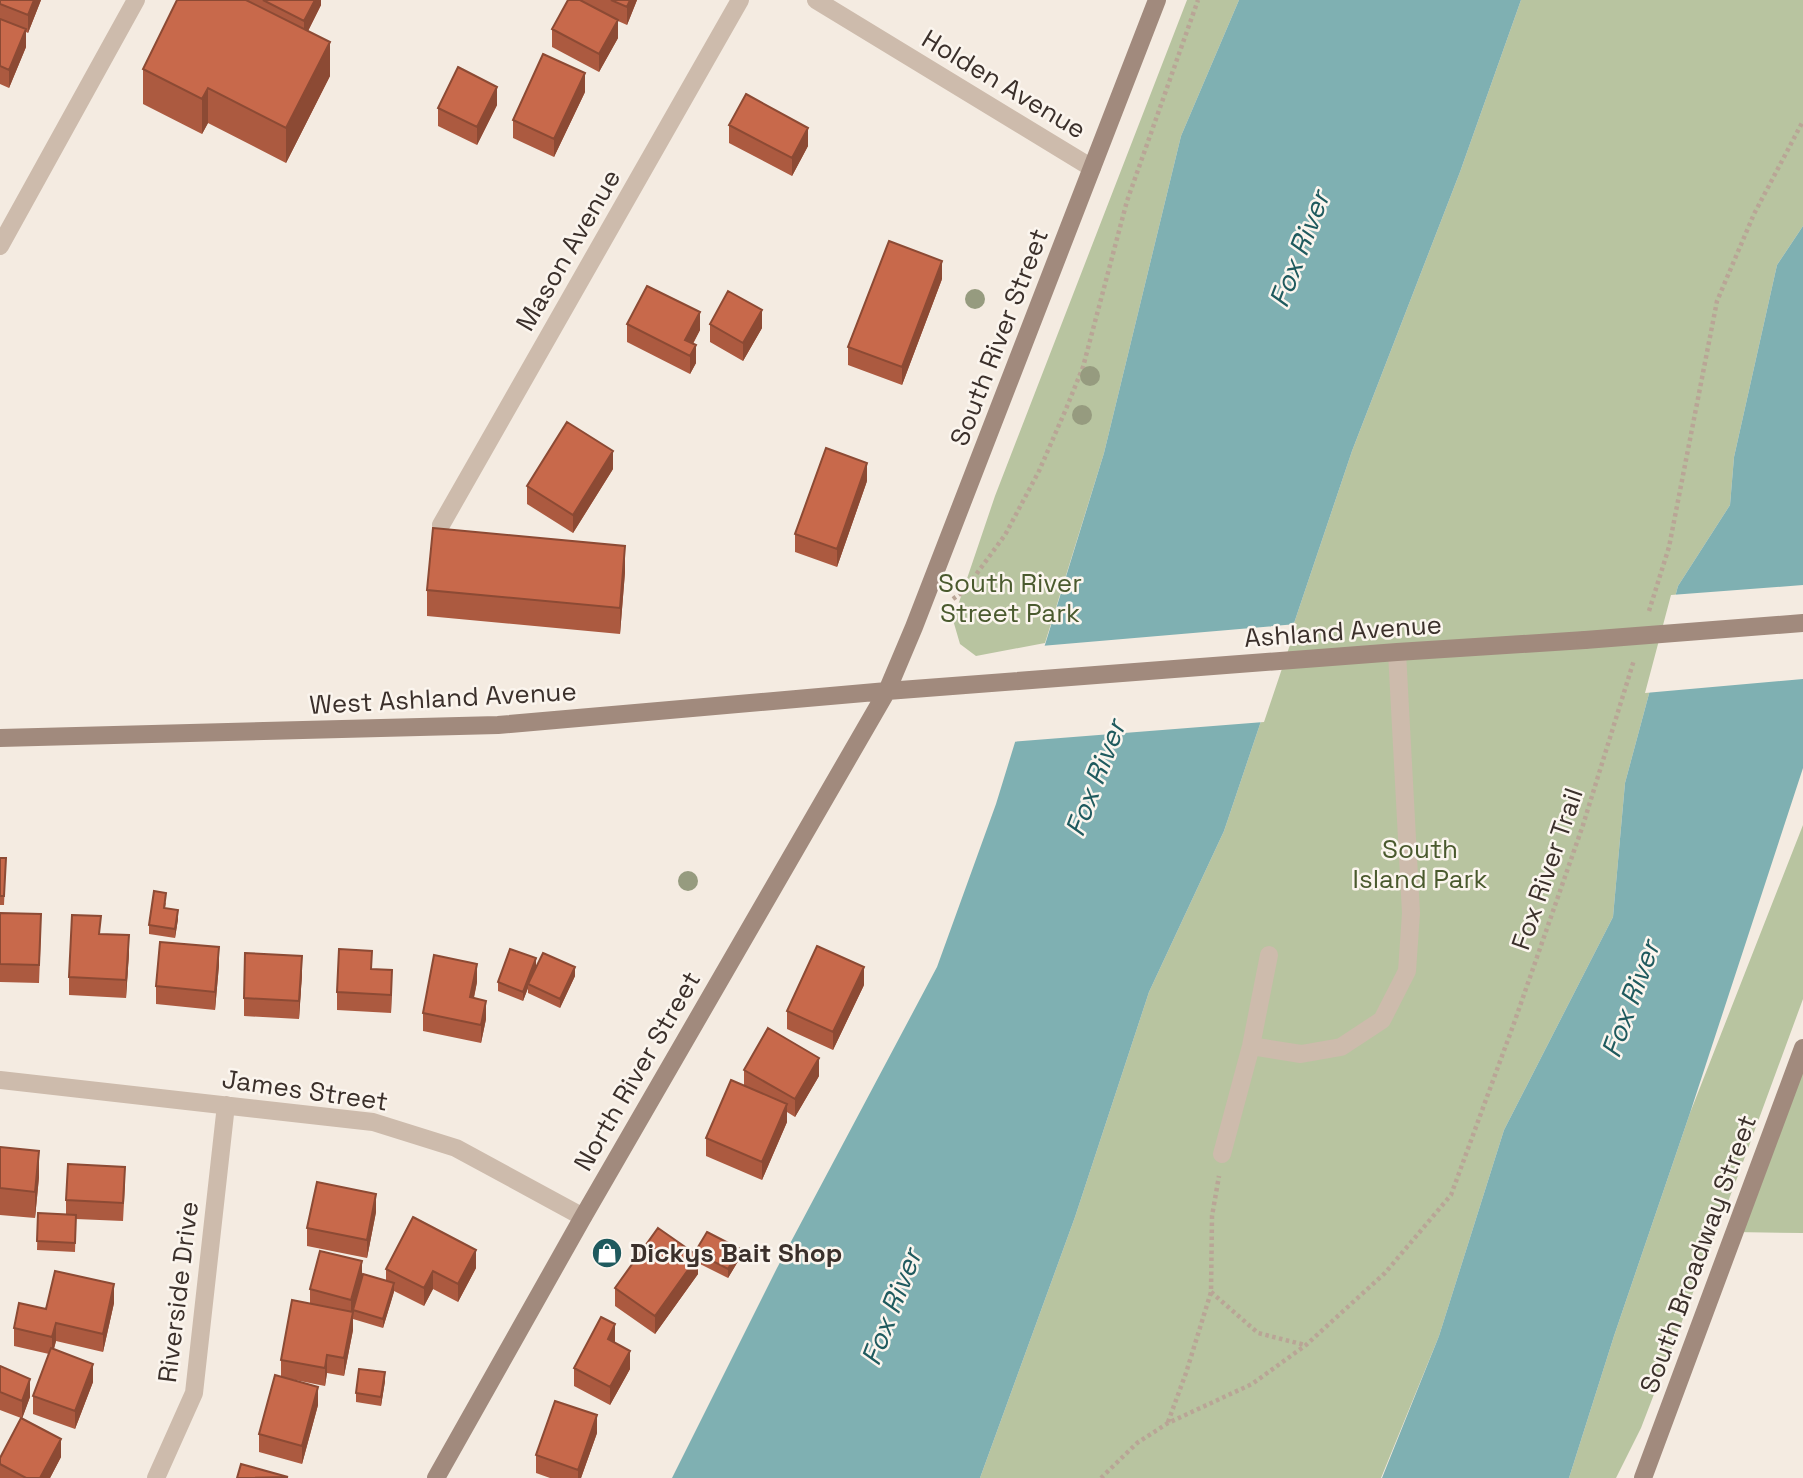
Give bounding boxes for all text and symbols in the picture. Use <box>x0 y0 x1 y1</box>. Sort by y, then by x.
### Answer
street label: Holden Avenue <box>916 22 1092 146</box>
street label: Mason Avenue <box>508 163 628 337</box>
water label: Fox River <box>1260 183 1339 312</box>
street label: South River Street <box>942 224 1056 450</box>
park label: South River Street Park <box>938 566 1082 630</box>
street label: Ashland Avenue <box>1243 607 1443 655</box>
street label: West Ashland Avenue <box>308 674 578 722</box>
water label: Fox River <box>1056 712 1135 841</box>
street label: Fox River Trail <box>1503 784 1591 954</box>
park label: South Island Park <box>1353 832 1487 896</box>
water label: Fox River <box>1592 933 1669 1062</box>
street label: North River Street <box>566 965 708 1177</box>
street label: James Street <box>220 1062 390 1118</box>
street label: South Broadway Street <box>1632 1110 1764 1398</box>
street label: Riverside Drive <box>150 1199 206 1385</box>
shop icon: Dickys Bait Shop <box>590 1236 624 1270</box>
place label: Dickys Bait Shop <box>630 1236 842 1270</box>
water label: Fox River <box>852 1241 931 1370</box>

